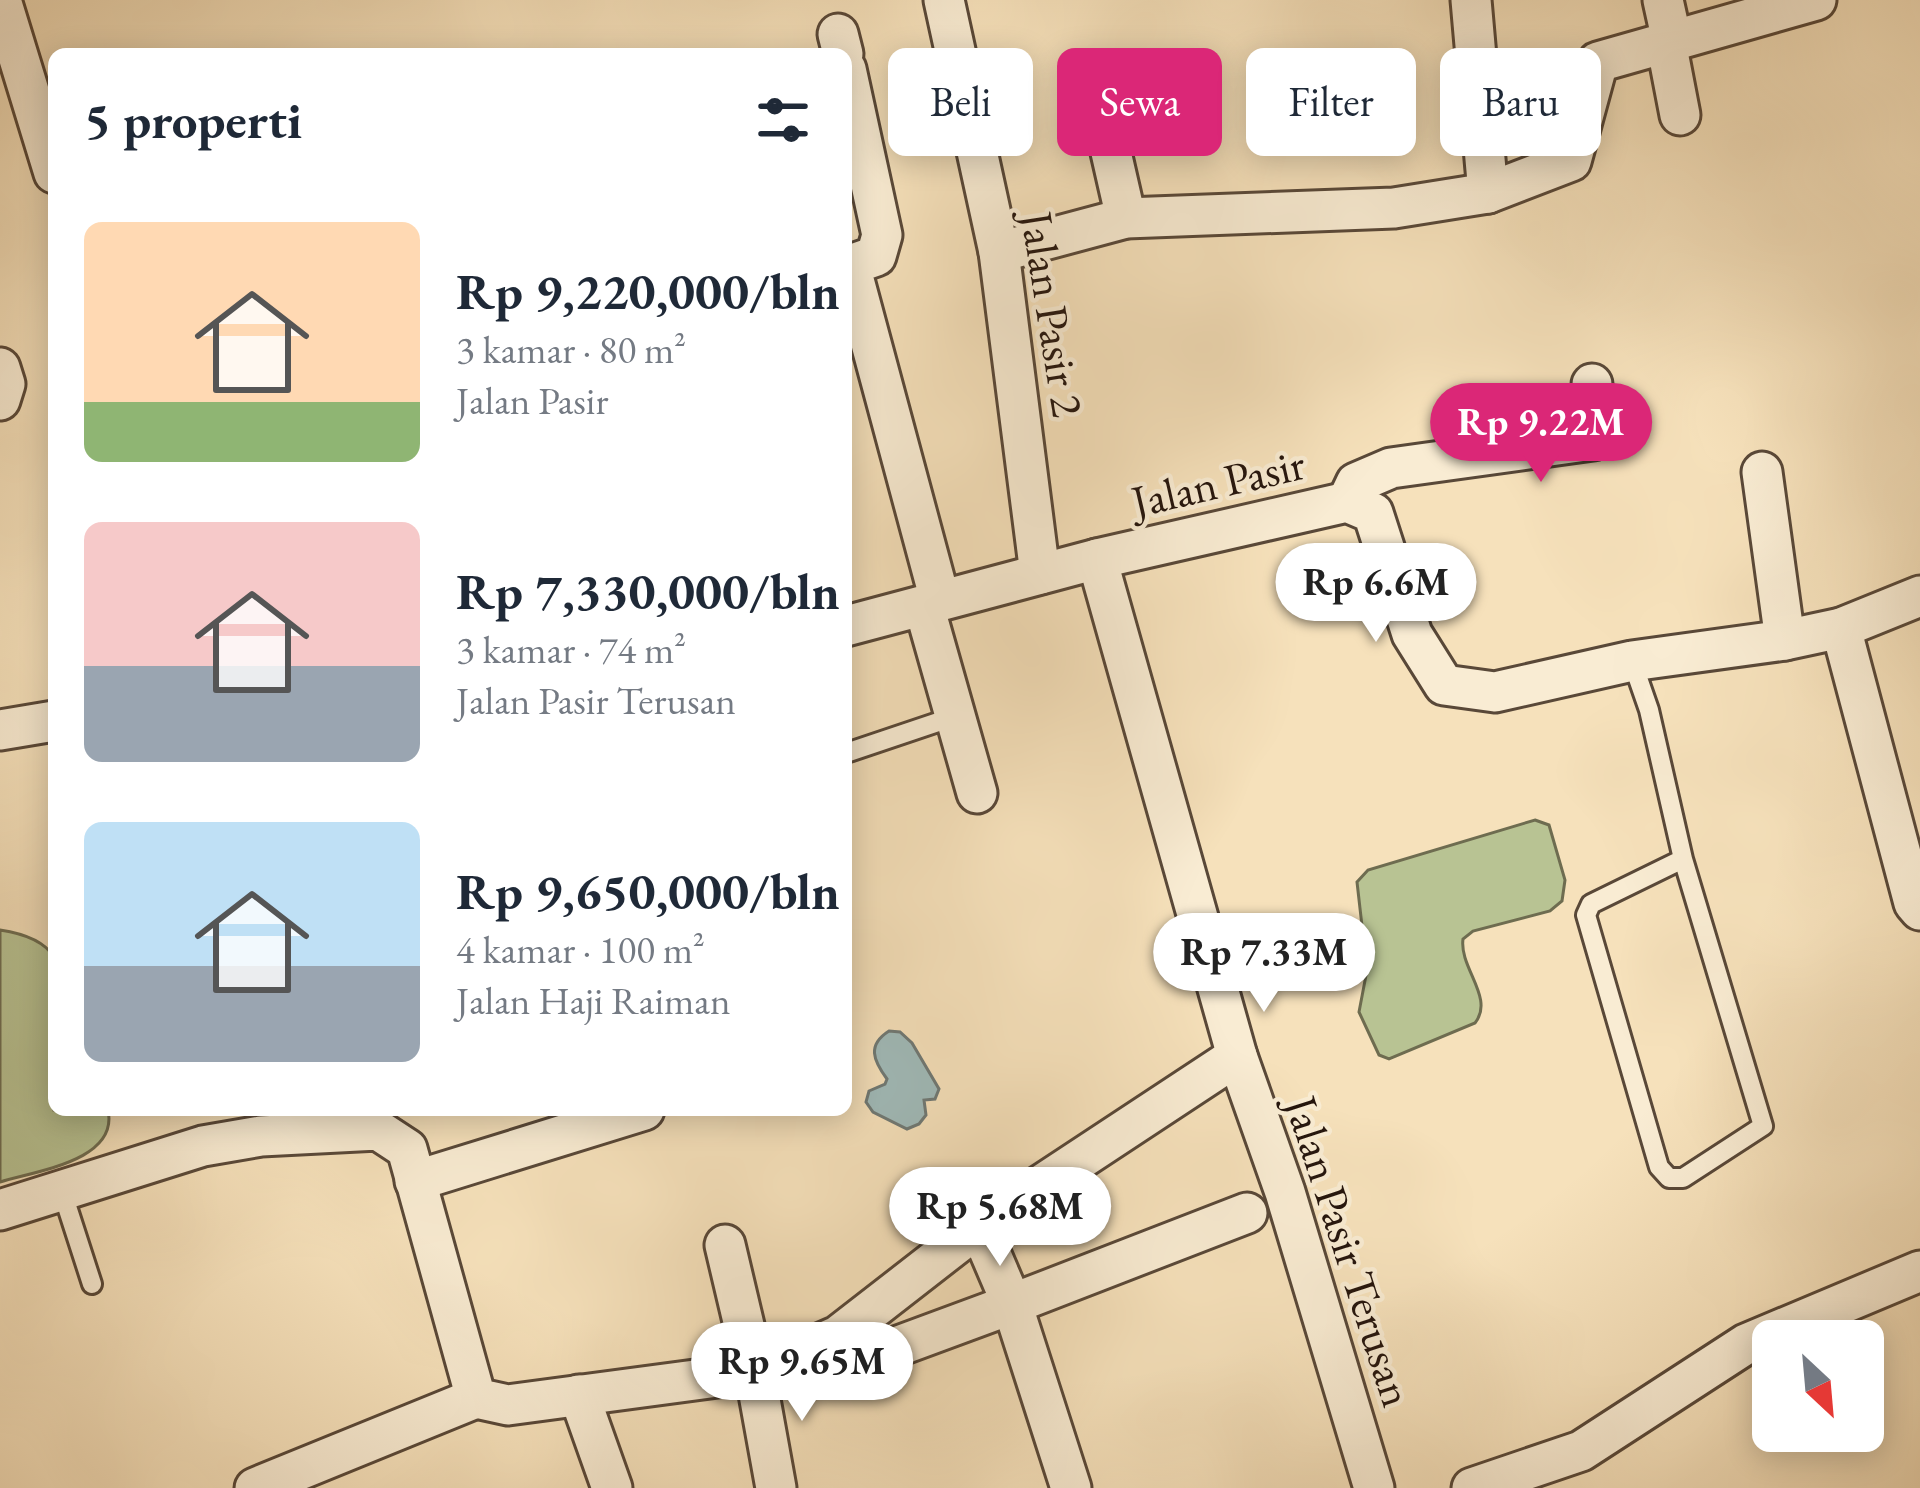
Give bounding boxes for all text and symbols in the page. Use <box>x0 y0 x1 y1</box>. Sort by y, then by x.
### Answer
chip: Beli <box>888 48 1033 156</box>
chip: Sewa <box>1057 48 1222 156</box>
chip: Filter <box>1246 48 1416 156</box>
chip: Baru <box>1440 48 1601 156</box>
text: 5 properti <box>84 87 302 153</box>
icon: filters <box>750 87 816 153</box>
street label: Jalan Pasir 2 <box>1008 204 1098 421</box>
text: Rp 9,220,000/bln <box>456 258 840 324</box>
icon: home <box>180 270 324 414</box>
text: 3 kamar · 80 m² <box>456 324 686 375</box>
text: Jalan Pasir <box>456 375 608 426</box>
pin: Rp 9.22M <box>1417 383 1665 485</box>
text: Rp 9.22M <box>1457 396 1625 447</box>
street label: Jalan Pasir <box>1122 434 1310 531</box>
pin: Rp 6.6M <box>1265 543 1487 645</box>
text: Rp 6.6M <box>1302 556 1450 607</box>
text: Rp 7,330,000/bln <box>456 558 840 624</box>
icon: home <box>180 570 324 714</box>
text: 3 kamar · 74 m² <box>456 624 686 675</box>
text: Jalan Pasir Terusan <box>456 675 736 726</box>
text: Rp 9,650,000/bln <box>456 858 840 924</box>
icon: home <box>180 870 324 1014</box>
pin: Rp 7.33M <box>1140 913 1388 1015</box>
text: 4 kamar · 100 m² <box>456 924 705 975</box>
text: Rp 7.33M <box>1180 926 1348 977</box>
text: Jalan Haji Raiman <box>456 975 730 1026</box>
street label: Jalan Pasir Terusan <box>1271 1085 1427 1414</box>
pin: Rp 5.68M <box>876 1167 1124 1269</box>
text: Rp 5.68M <box>916 1180 1084 1231</box>
north arrow <box>1752 1320 1884 1452</box>
map controls <box>1752 1320 1884 1452</box>
pin: Rp 9.65M <box>678 1322 926 1424</box>
text: Rp 9.65M <box>718 1335 886 1386</box>

